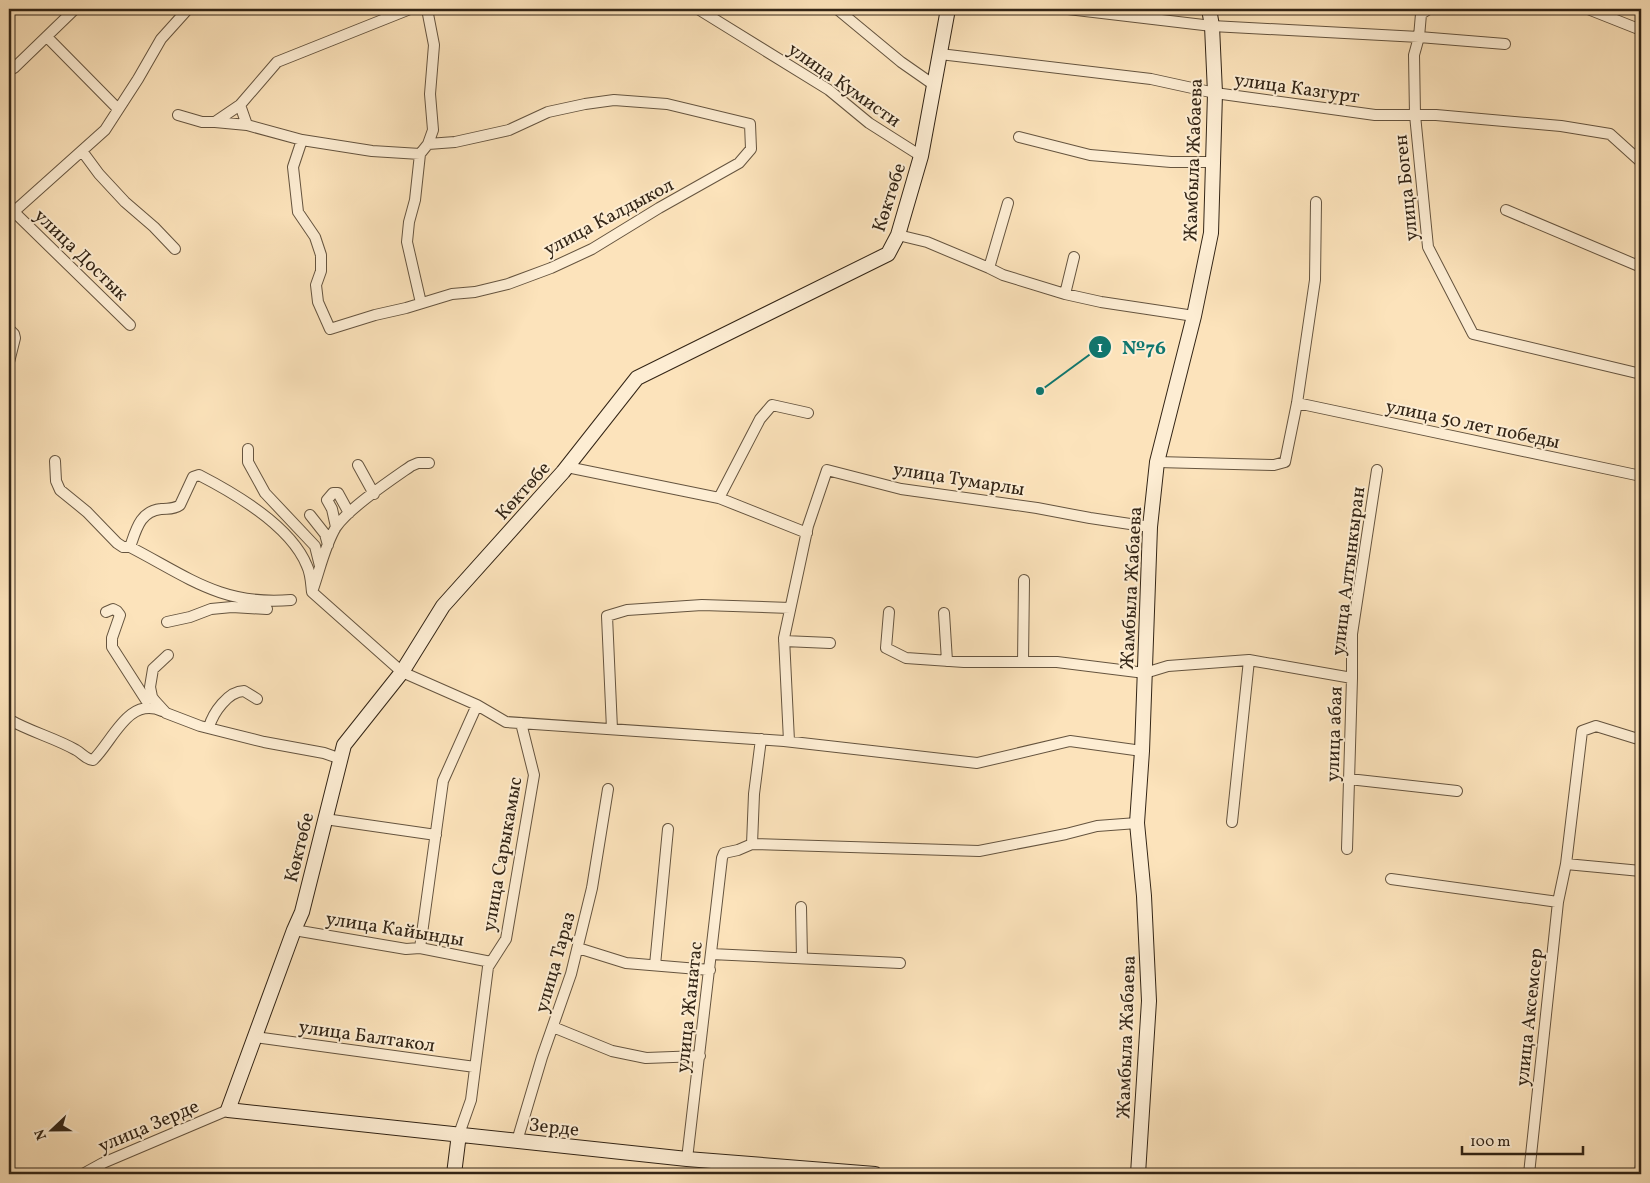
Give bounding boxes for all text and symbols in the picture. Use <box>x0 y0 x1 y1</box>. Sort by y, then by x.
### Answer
street label: улица Кумисти <box>782 37 906 134</box>
street label: улица Казгурт <box>1232 67 1361 111</box>
street label: Жамбыла Жабаева <box>1178 78 1210 242</box>
street label: улица Боген <box>1388 133 1426 242</box>
street label: Көктөбе <box>867 160 913 235</box>
street label: улица Калдыкол <box>539 173 679 263</box>
street label: улица Достык <box>28 204 134 307</box>
callout: №76 <box>1087 329 1176 364</box>
text: №76 <box>1122 335 1166 363</box>
text: 1 <box>1097 338 1103 359</box>
street label: улица 50 лет победы <box>1383 394 1562 456</box>
street label: Көктөбе <box>490 456 557 526</box>
street label: улица Тумарлы <box>891 457 1026 503</box>
street label: улица Алтынкыран <box>1326 485 1372 657</box>
street label: Жамбыла Жабаева <box>1115 506 1149 670</box>
street label: улица абая <box>1320 686 1350 782</box>
street label: улица Сарыкамыс <box>477 775 529 934</box>
street label: Көктөбе <box>279 810 321 885</box>
street label: улица Кайынды <box>324 906 466 954</box>
street label: улица Тараз <box>529 909 583 1016</box>
street label: улица Жанатас <box>670 940 710 1074</box>
street label: улица Аксемсер <box>1510 947 1550 1088</box>
street label: Жамбыла Жабаева <box>1111 955 1143 1119</box>
street label: улица Балтакол <box>297 1015 437 1059</box>
street label: улица Зерде <box>94 1094 203 1160</box>
north arrow <box>28 1106 78 1156</box>
street label: Зерде <box>527 1112 580 1144</box>
scale bar <box>1462 1123 1584 1155</box>
text: N <box>31 1126 52 1143</box>
text: 100 m <box>1470 1132 1510 1153</box>

